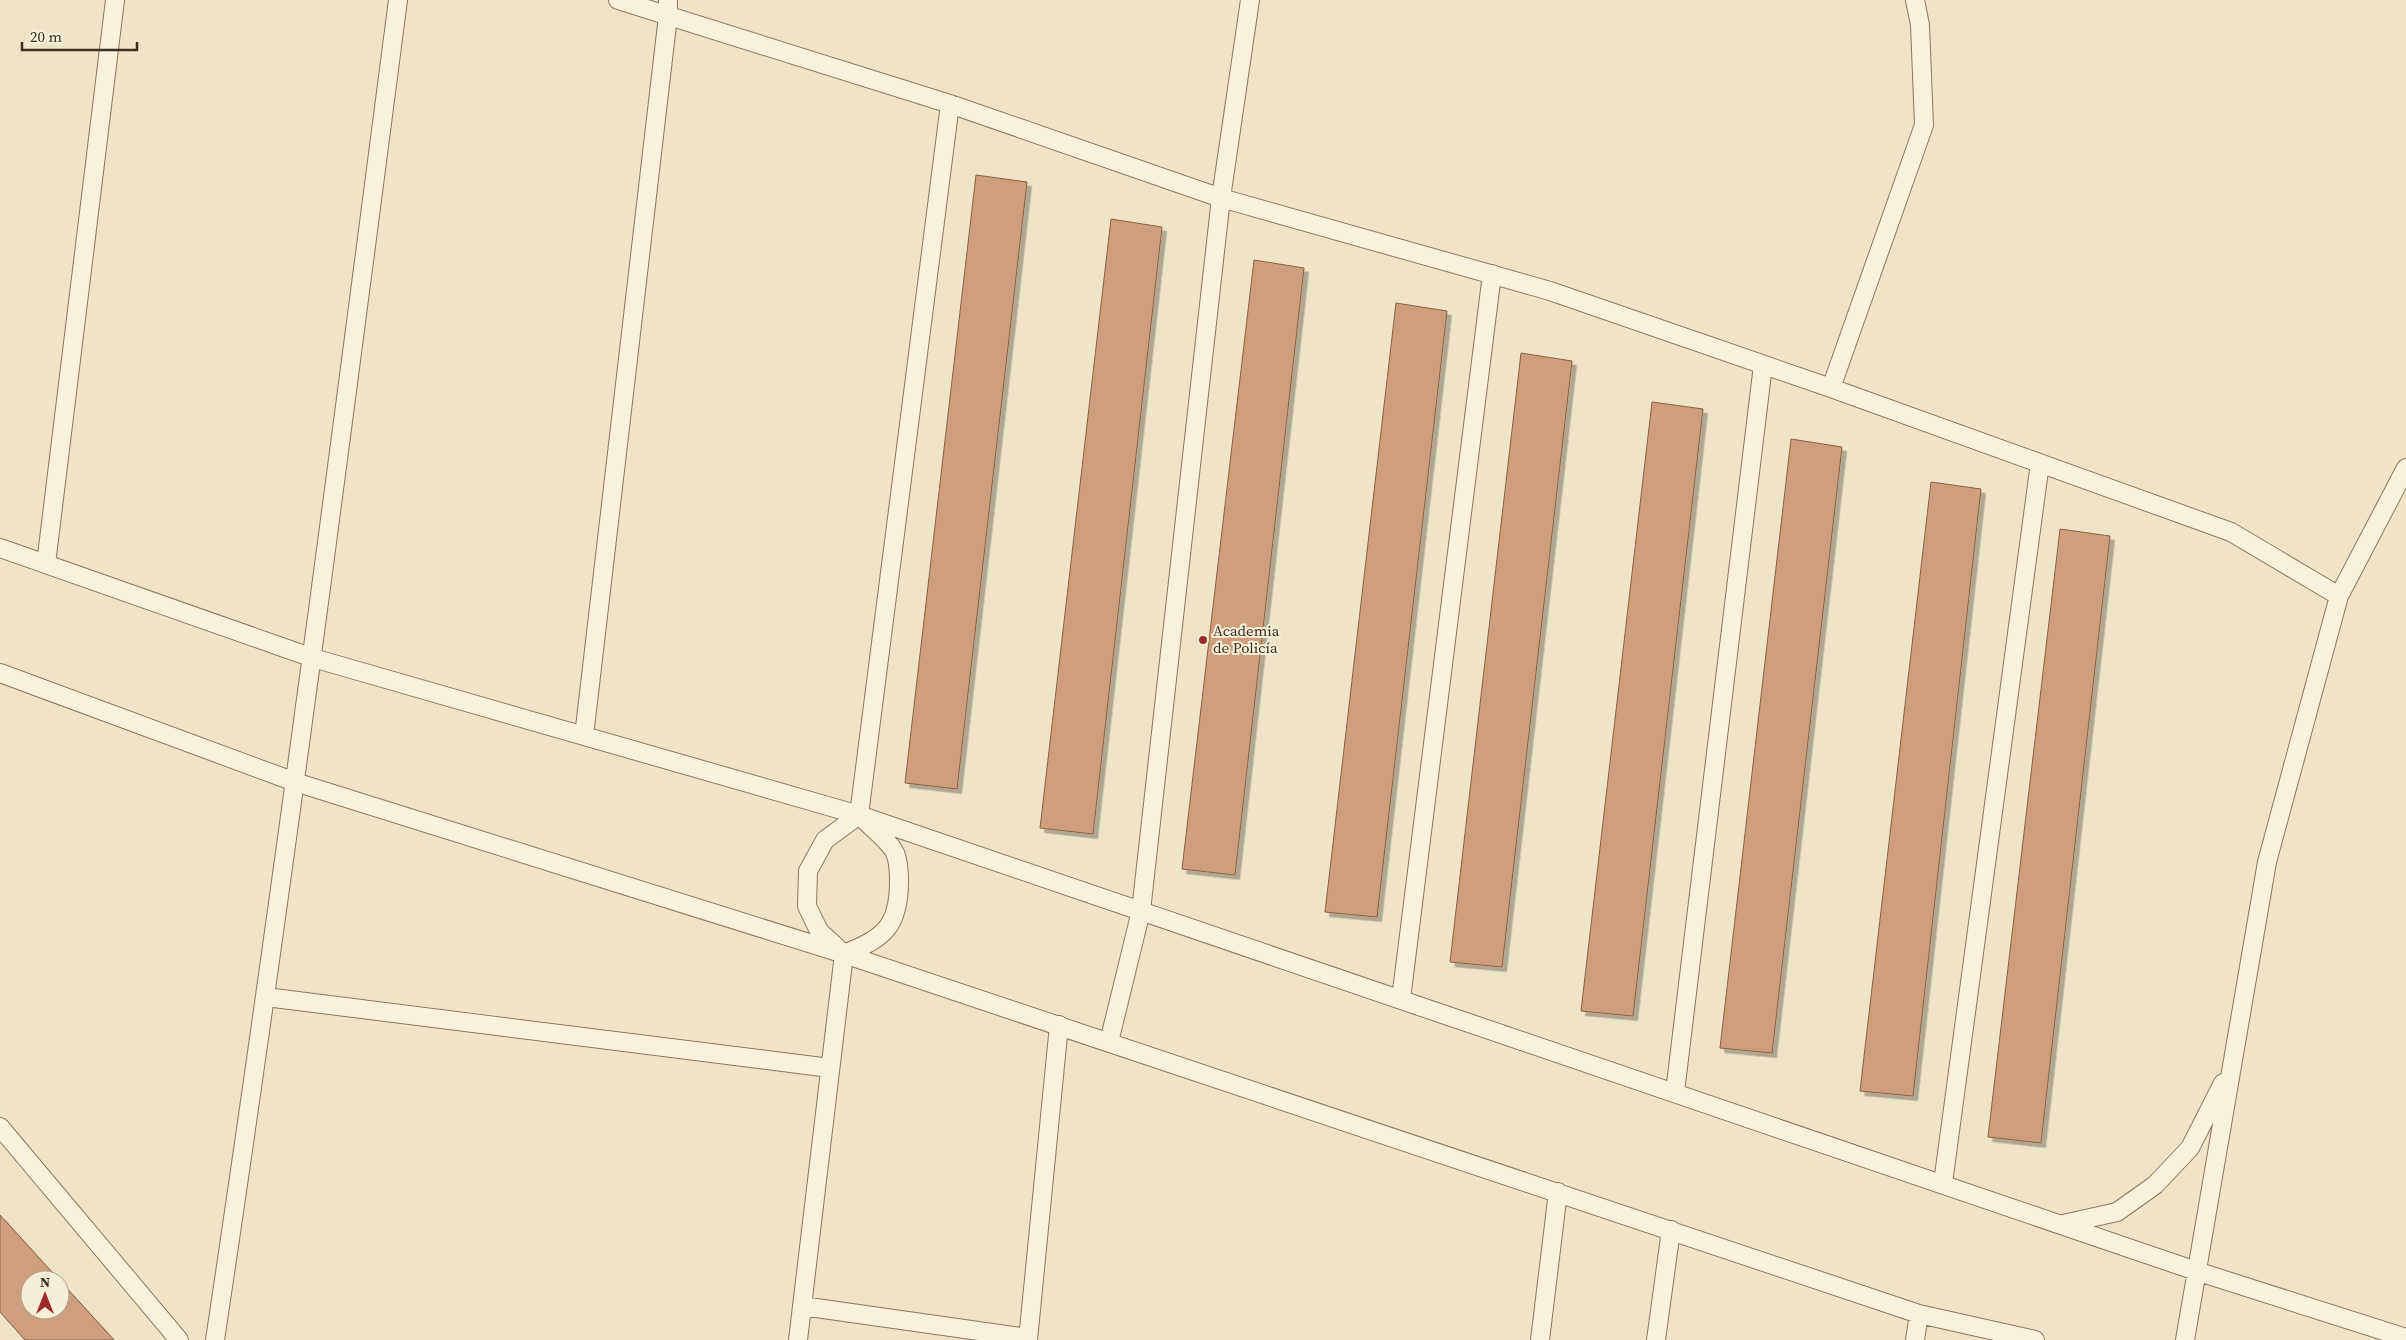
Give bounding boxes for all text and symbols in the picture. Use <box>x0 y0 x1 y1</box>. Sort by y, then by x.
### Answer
scale bar <box>22 20 138 52</box>
text: 20 m <box>30 26 62 47</box>
place label: Academia de Policía <box>1213 620 1280 658</box>
marker: Academia de Policía <box>1197 634 1209 646</box>
north arrow <box>20 1270 70 1320</box>
text: N <box>40 1272 50 1292</box>

